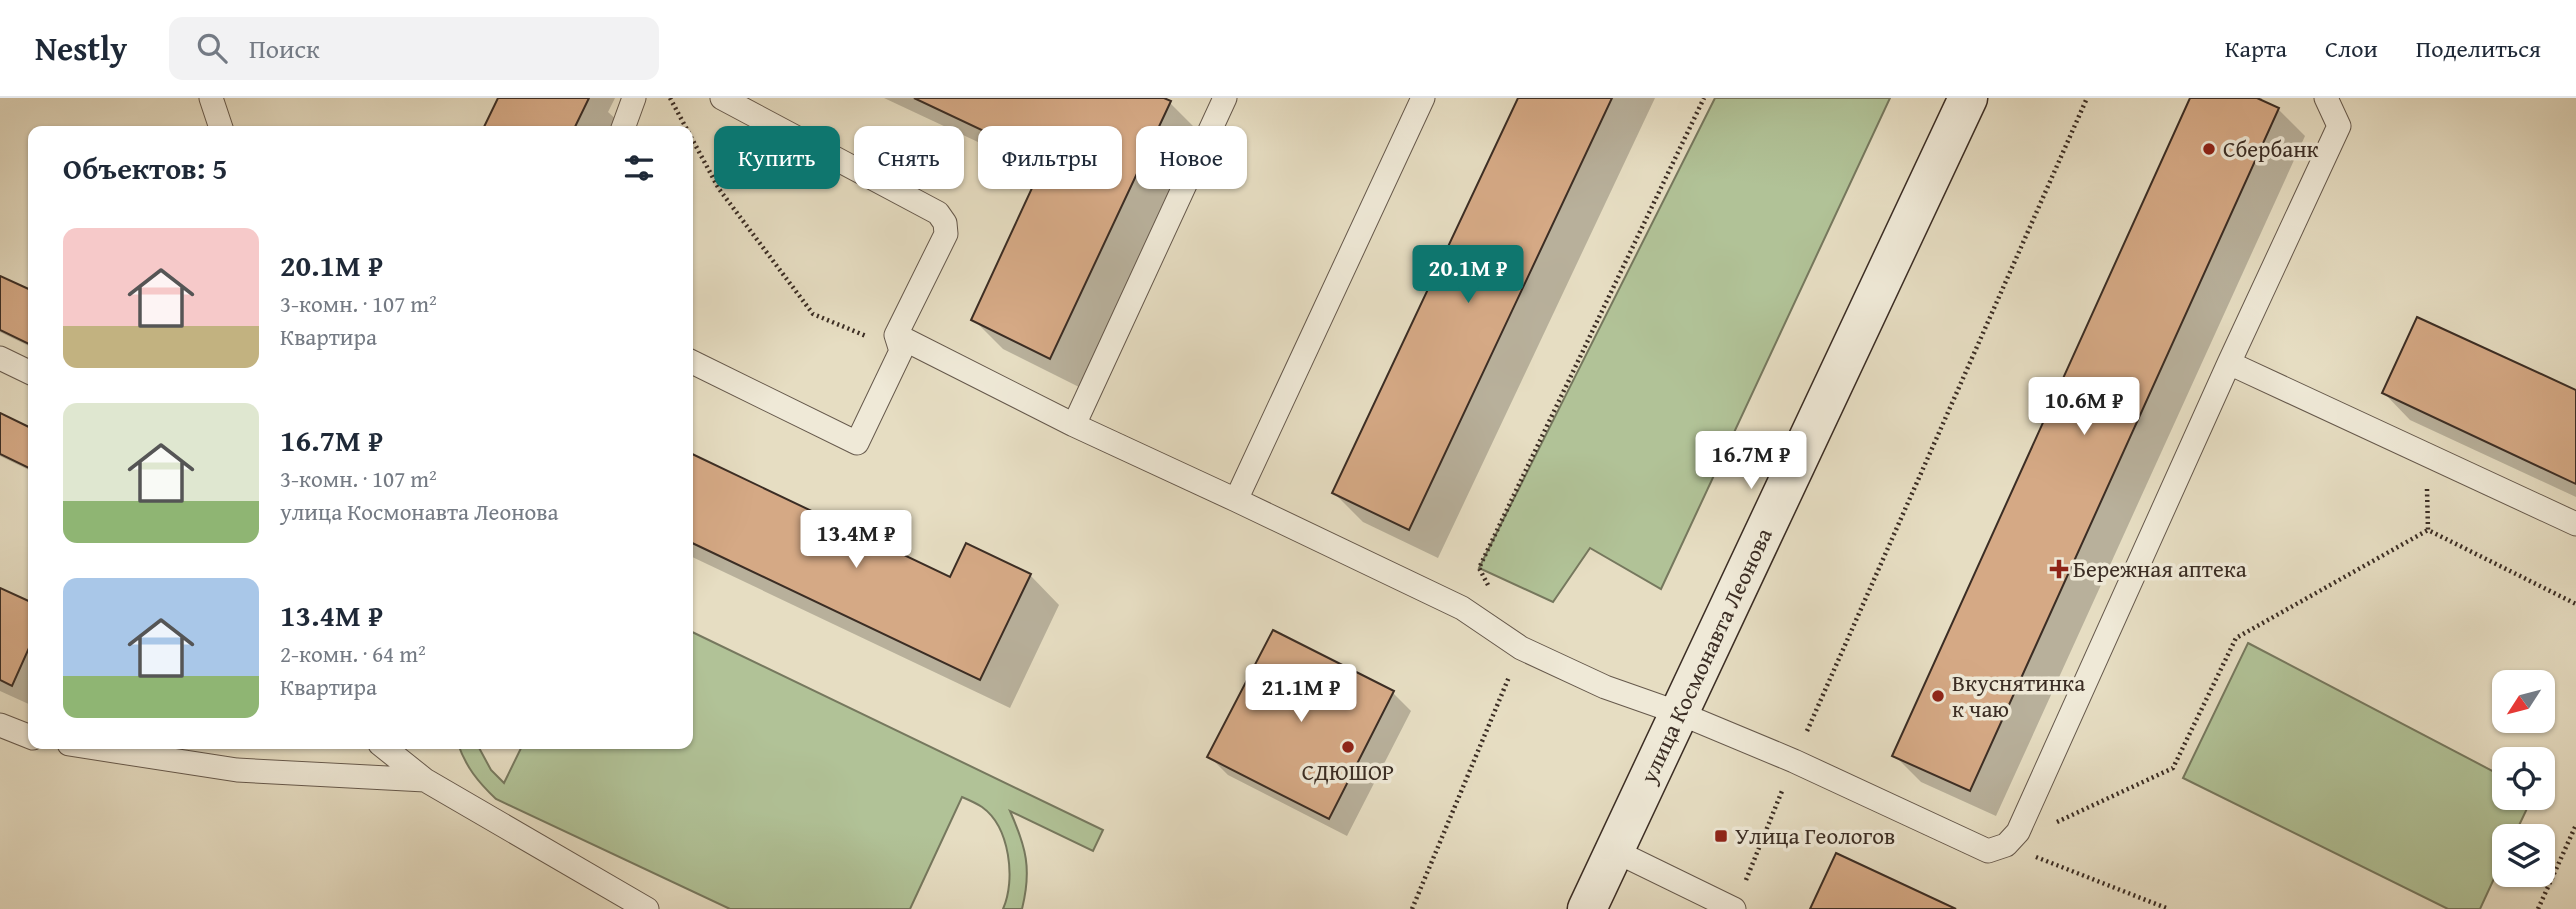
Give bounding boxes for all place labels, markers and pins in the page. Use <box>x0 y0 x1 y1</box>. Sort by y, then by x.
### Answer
place label: Сбербанк <box>2223 132 2319 165</box>
marker: Сбербанк <box>2201 141 2217 157</box>
pin: 20.1M ₽ <box>1403 246 1533 305</box>
pin: 10.6M ₽ <box>2019 378 2149 437</box>
pin: 16.7M ₽ <box>1686 432 1816 491</box>
pin: 13.4M ₽ <box>791 510 921 570</box>
place label: Бережная аптека <box>2073 552 2247 585</box>
marker: Бережная аптека <box>2051 561 2067 577</box>
pin: 21.1M ₽ <box>1236 664 1366 724</box>
place label: Вкуснятинка к чаю <box>1952 666 2085 725</box>
marker: Вкуснятинка к чаю <box>1930 688 1946 704</box>
marker: СДЮШОР <box>1340 739 1356 755</box>
place label: СДЮШОР <box>1302 755 1394 788</box>
place label: Улица Геологов <box>1735 819 1895 852</box>
marker: Улица Геологов <box>1713 828 1729 844</box>

